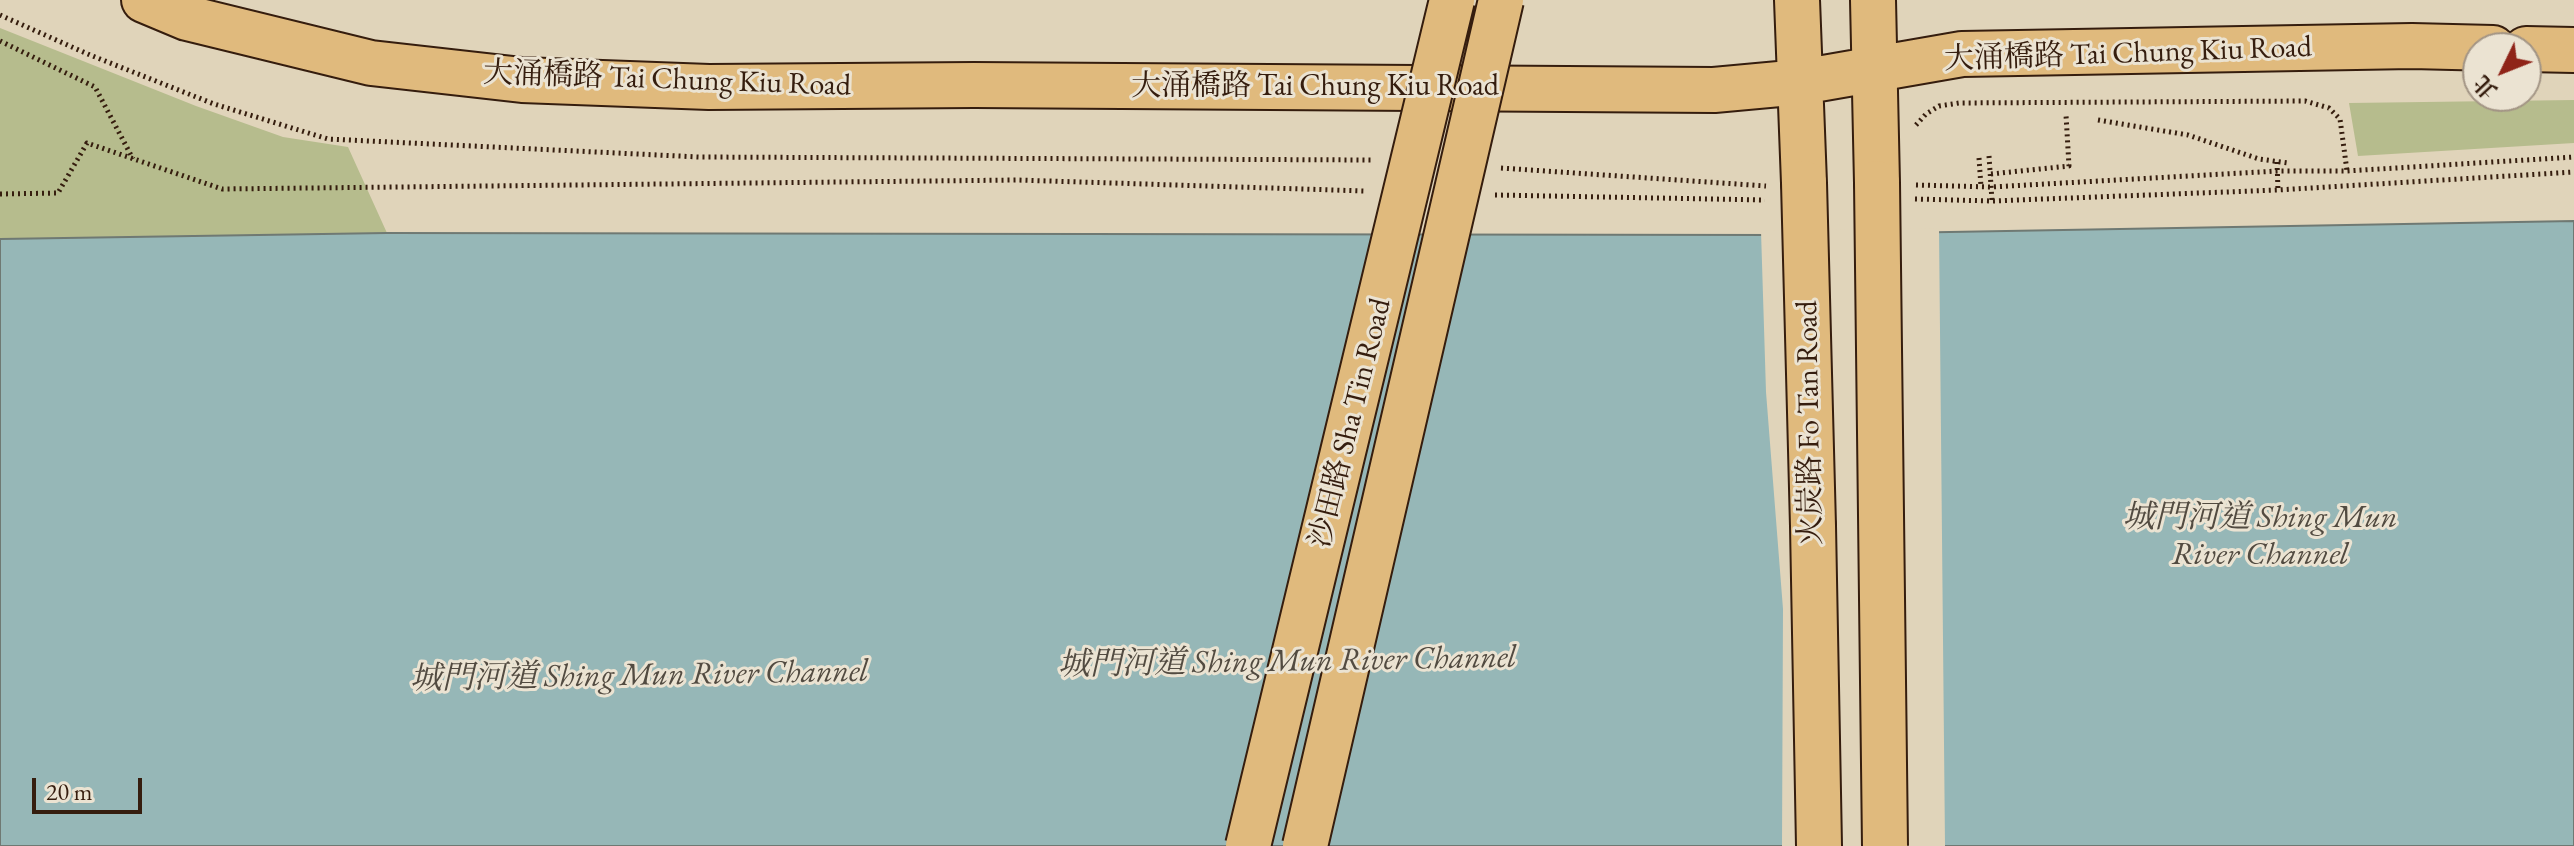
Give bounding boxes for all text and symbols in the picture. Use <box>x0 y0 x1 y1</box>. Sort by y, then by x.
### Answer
street label: 大涌橋路 Tai Chung Kiu Road <box>1943 30 2313 78</box>
north arrow <box>2462 32 2542 112</box>
street label: 大涌橋路 Tai Chung Kiu Road <box>482 56 852 104</box>
street label: 大涌橋路 Tai Chung Kiu Road <box>1131 69 1499 105</box>
text: 北 <box>2467 69 2504 105</box>
street label: 沙田路 Sha Tin Road <box>1303 295 1399 551</box>
street label: 火炭路 Fo Tan Road <box>1790 300 1830 546</box>
water label: 城門河道 Shing Mun River Channel <box>2123 499 2397 574</box>
water label: 城門河道 Shing Mun River Channel <box>1058 639 1516 685</box>
water label: 城門河道 Shing Mun River Channel <box>410 653 868 699</box>
scale bar <box>36 762 146 812</box>
text: 20 m <box>46 776 93 807</box>

